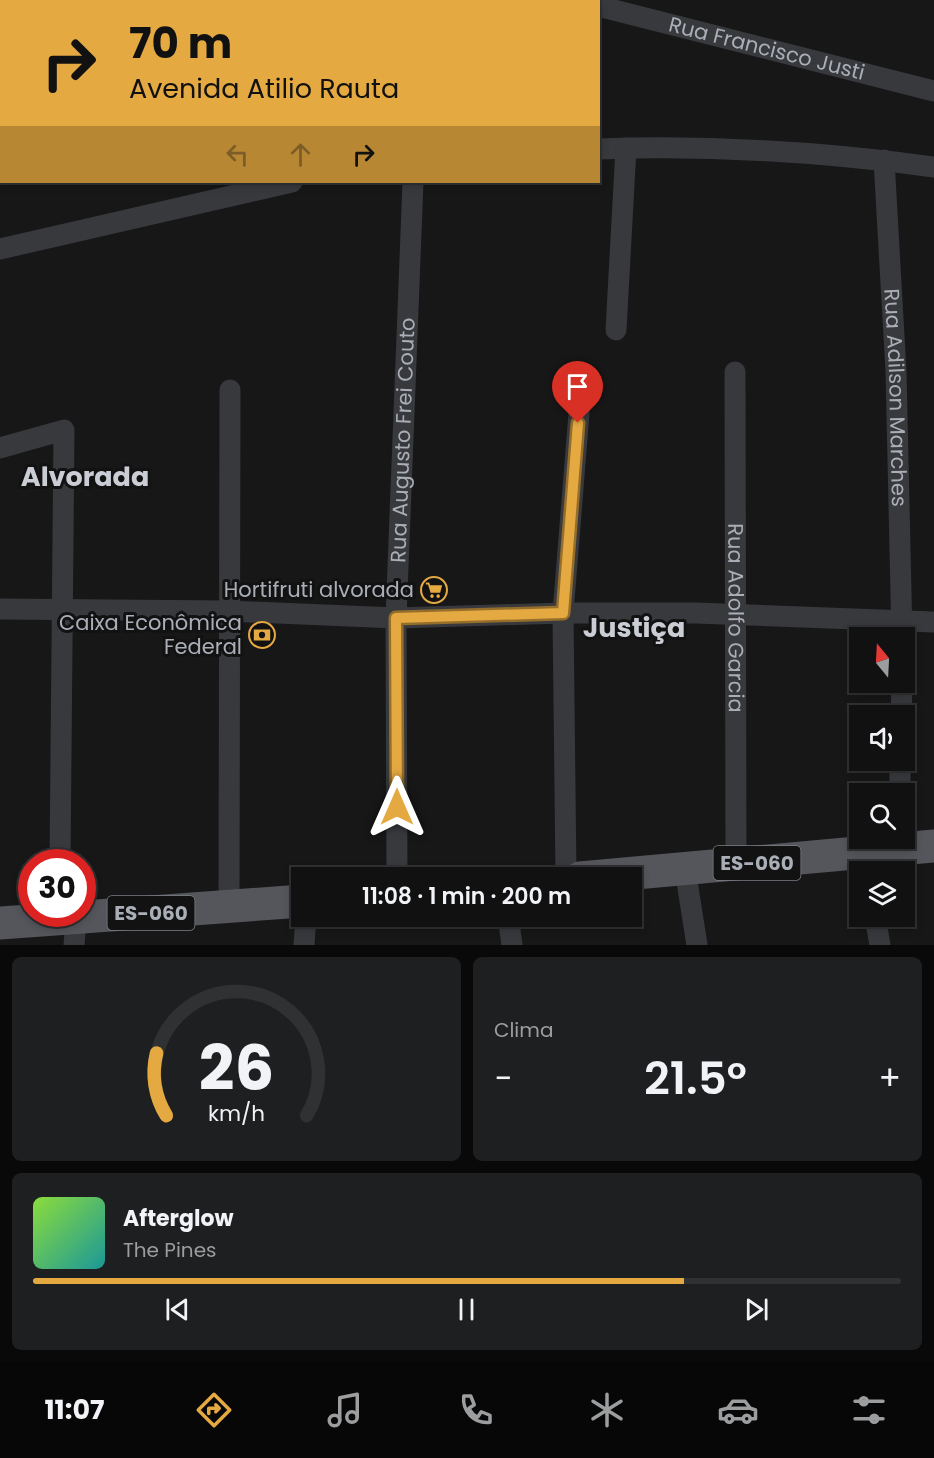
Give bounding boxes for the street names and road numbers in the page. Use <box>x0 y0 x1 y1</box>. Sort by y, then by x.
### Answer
street label: Rua Francisco Justi <box>666 9 868 87</box>
street label: Rua Adilson Marches <box>877 288 914 507</box>
street label: Rua Augusto Frei Couto <box>383 317 422 563</box>
street label: Rua Adolfo Garcia <box>721 523 751 713</box>
road number: ES-060 <box>714 846 801 880</box>
road number: ES-060 <box>108 896 195 930</box>

